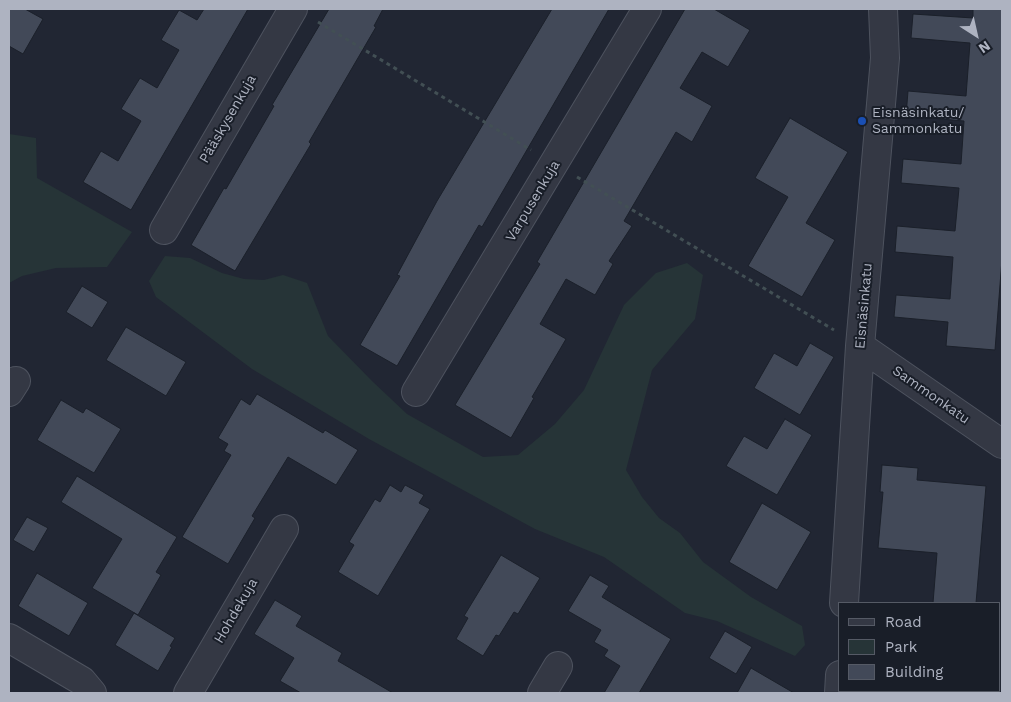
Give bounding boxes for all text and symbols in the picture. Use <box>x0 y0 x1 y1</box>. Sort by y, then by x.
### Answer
north arrow <box>951 10 1001 60</box>
text: N <box>976 38 993 57</box>
street label: Pääskysenkuja <box>196 72 260 166</box>
place label: Eisnäsinkatu/ Sammonkatu <box>872 105 964 138</box>
marker: Eisnäsinkatu/ Sammonkatu <box>856 115 868 127</box>
street label: Varpusenkuja <box>502 157 564 245</box>
street label: Eisnäsinkatu <box>852 262 876 350</box>
street label: Sammonkatu <box>889 362 973 428</box>
street label: Hohdekuja <box>211 575 261 647</box>
legend <box>838 602 1001 692</box>
text: Road <box>885 613 922 631</box>
text: Park <box>885 638 917 656</box>
text: Building <box>885 663 943 681</box>

